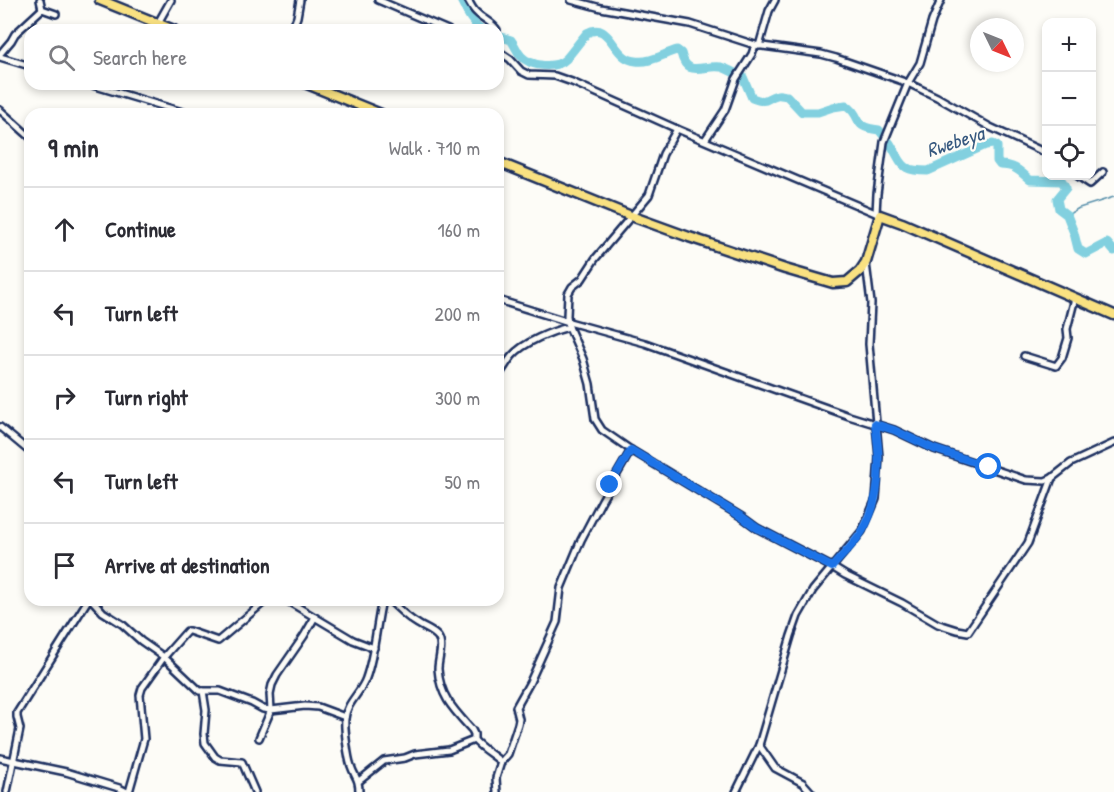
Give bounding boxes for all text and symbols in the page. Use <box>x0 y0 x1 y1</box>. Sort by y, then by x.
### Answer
north arrow <box>970 18 1024 72</box>
map controls <box>1042 18 1096 180</box>
button: + <box>1042 18 1096 72</box>
search box <box>24 24 504 90</box>
icon: search <box>45 41 78 74</box>
text: Search here <box>93 42 187 72</box>
button: − <box>1042 72 1096 126</box>
water label: Rwebeya <box>923 118 989 164</box>
button: locate <box>1042 126 1096 180</box>
text: 9 min <box>48 130 99 165</box>
text: Walk · 710 m <box>389 134 480 161</box>
icon: ahead <box>48 213 81 246</box>
text: Continue <box>105 214 176 244</box>
text: 160 m <box>438 216 480 243</box>
icon: left <box>48 297 81 330</box>
text: Turn left <box>105 298 178 328</box>
text: 200 m <box>435 300 480 327</box>
icon: right <box>48 381 81 414</box>
text: Turn right <box>105 382 188 412</box>
text: 300 m <box>435 384 480 411</box>
route start <box>975 453 1001 479</box>
icon: left <box>48 465 81 498</box>
text: Turn left <box>105 466 178 496</box>
text: 50 m <box>444 468 480 495</box>
route end <box>596 471 622 497</box>
icon: arrive <box>48 549 81 582</box>
text: Arrive at destination <box>105 550 270 580</box>

